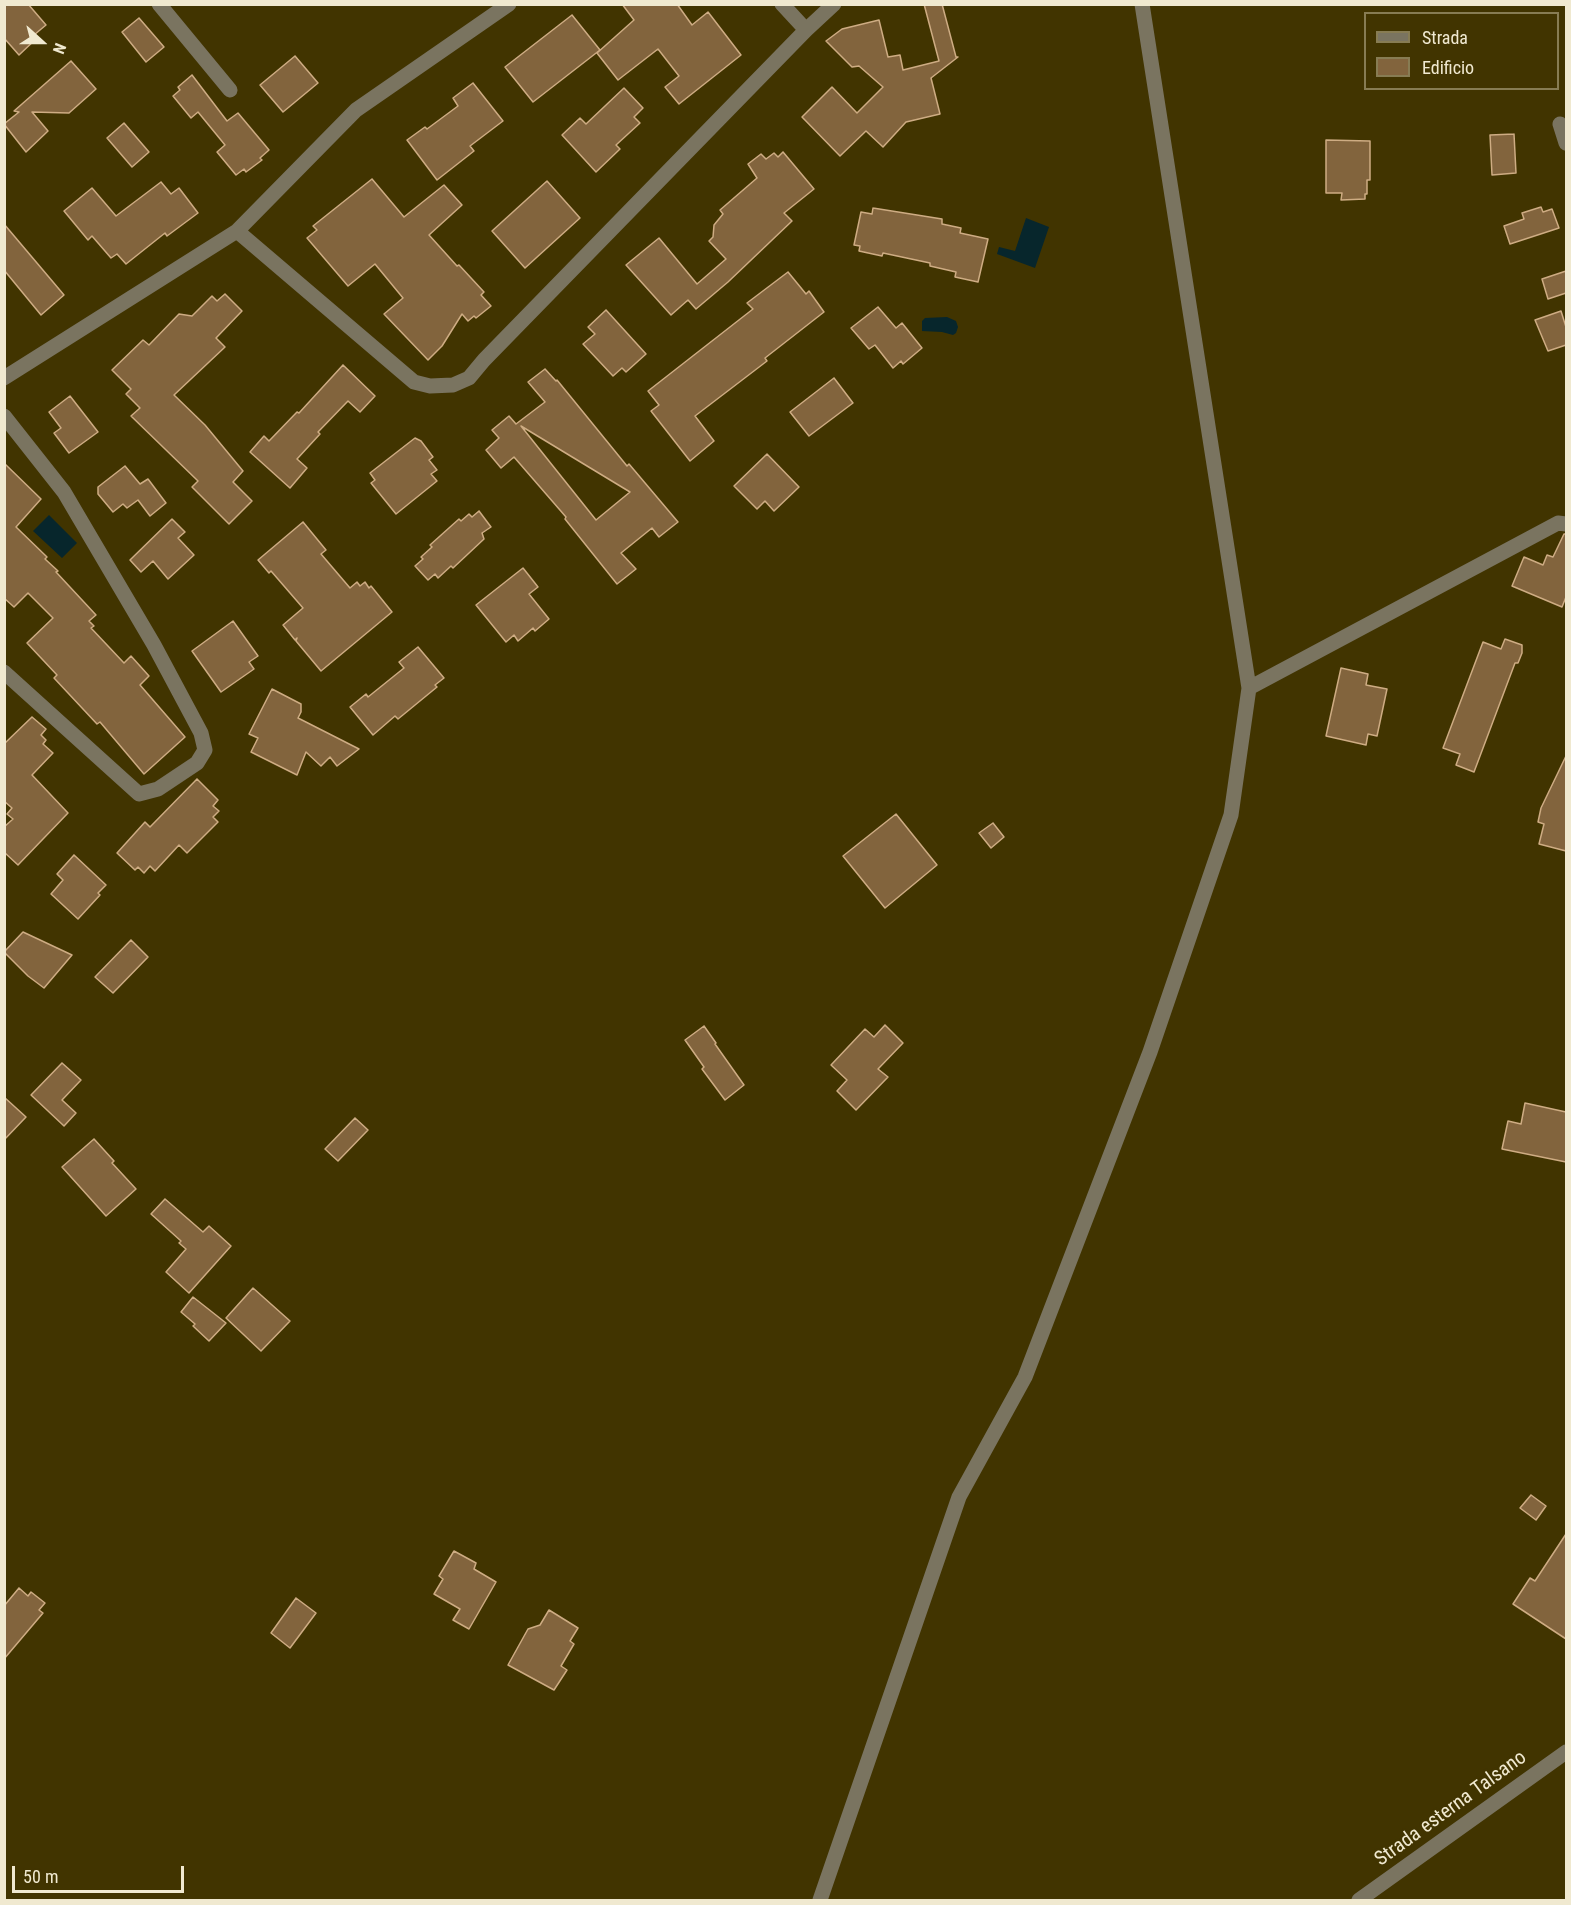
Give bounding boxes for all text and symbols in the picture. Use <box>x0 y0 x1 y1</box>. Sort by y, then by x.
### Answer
north arrow <box>12 12 72 72</box>
legend <box>1364 12 1559 90</box>
text: Strada <box>1422 27 1468 48</box>
text: N <box>49 41 70 57</box>
text: Edificio <box>1422 57 1474 78</box>
street label: Strada esterna Talsano <box>1371 1746 1531 1872</box>
scale bar <box>15 1854 188 1892</box>
text: 50 m <box>23 1866 58 1887</box>

